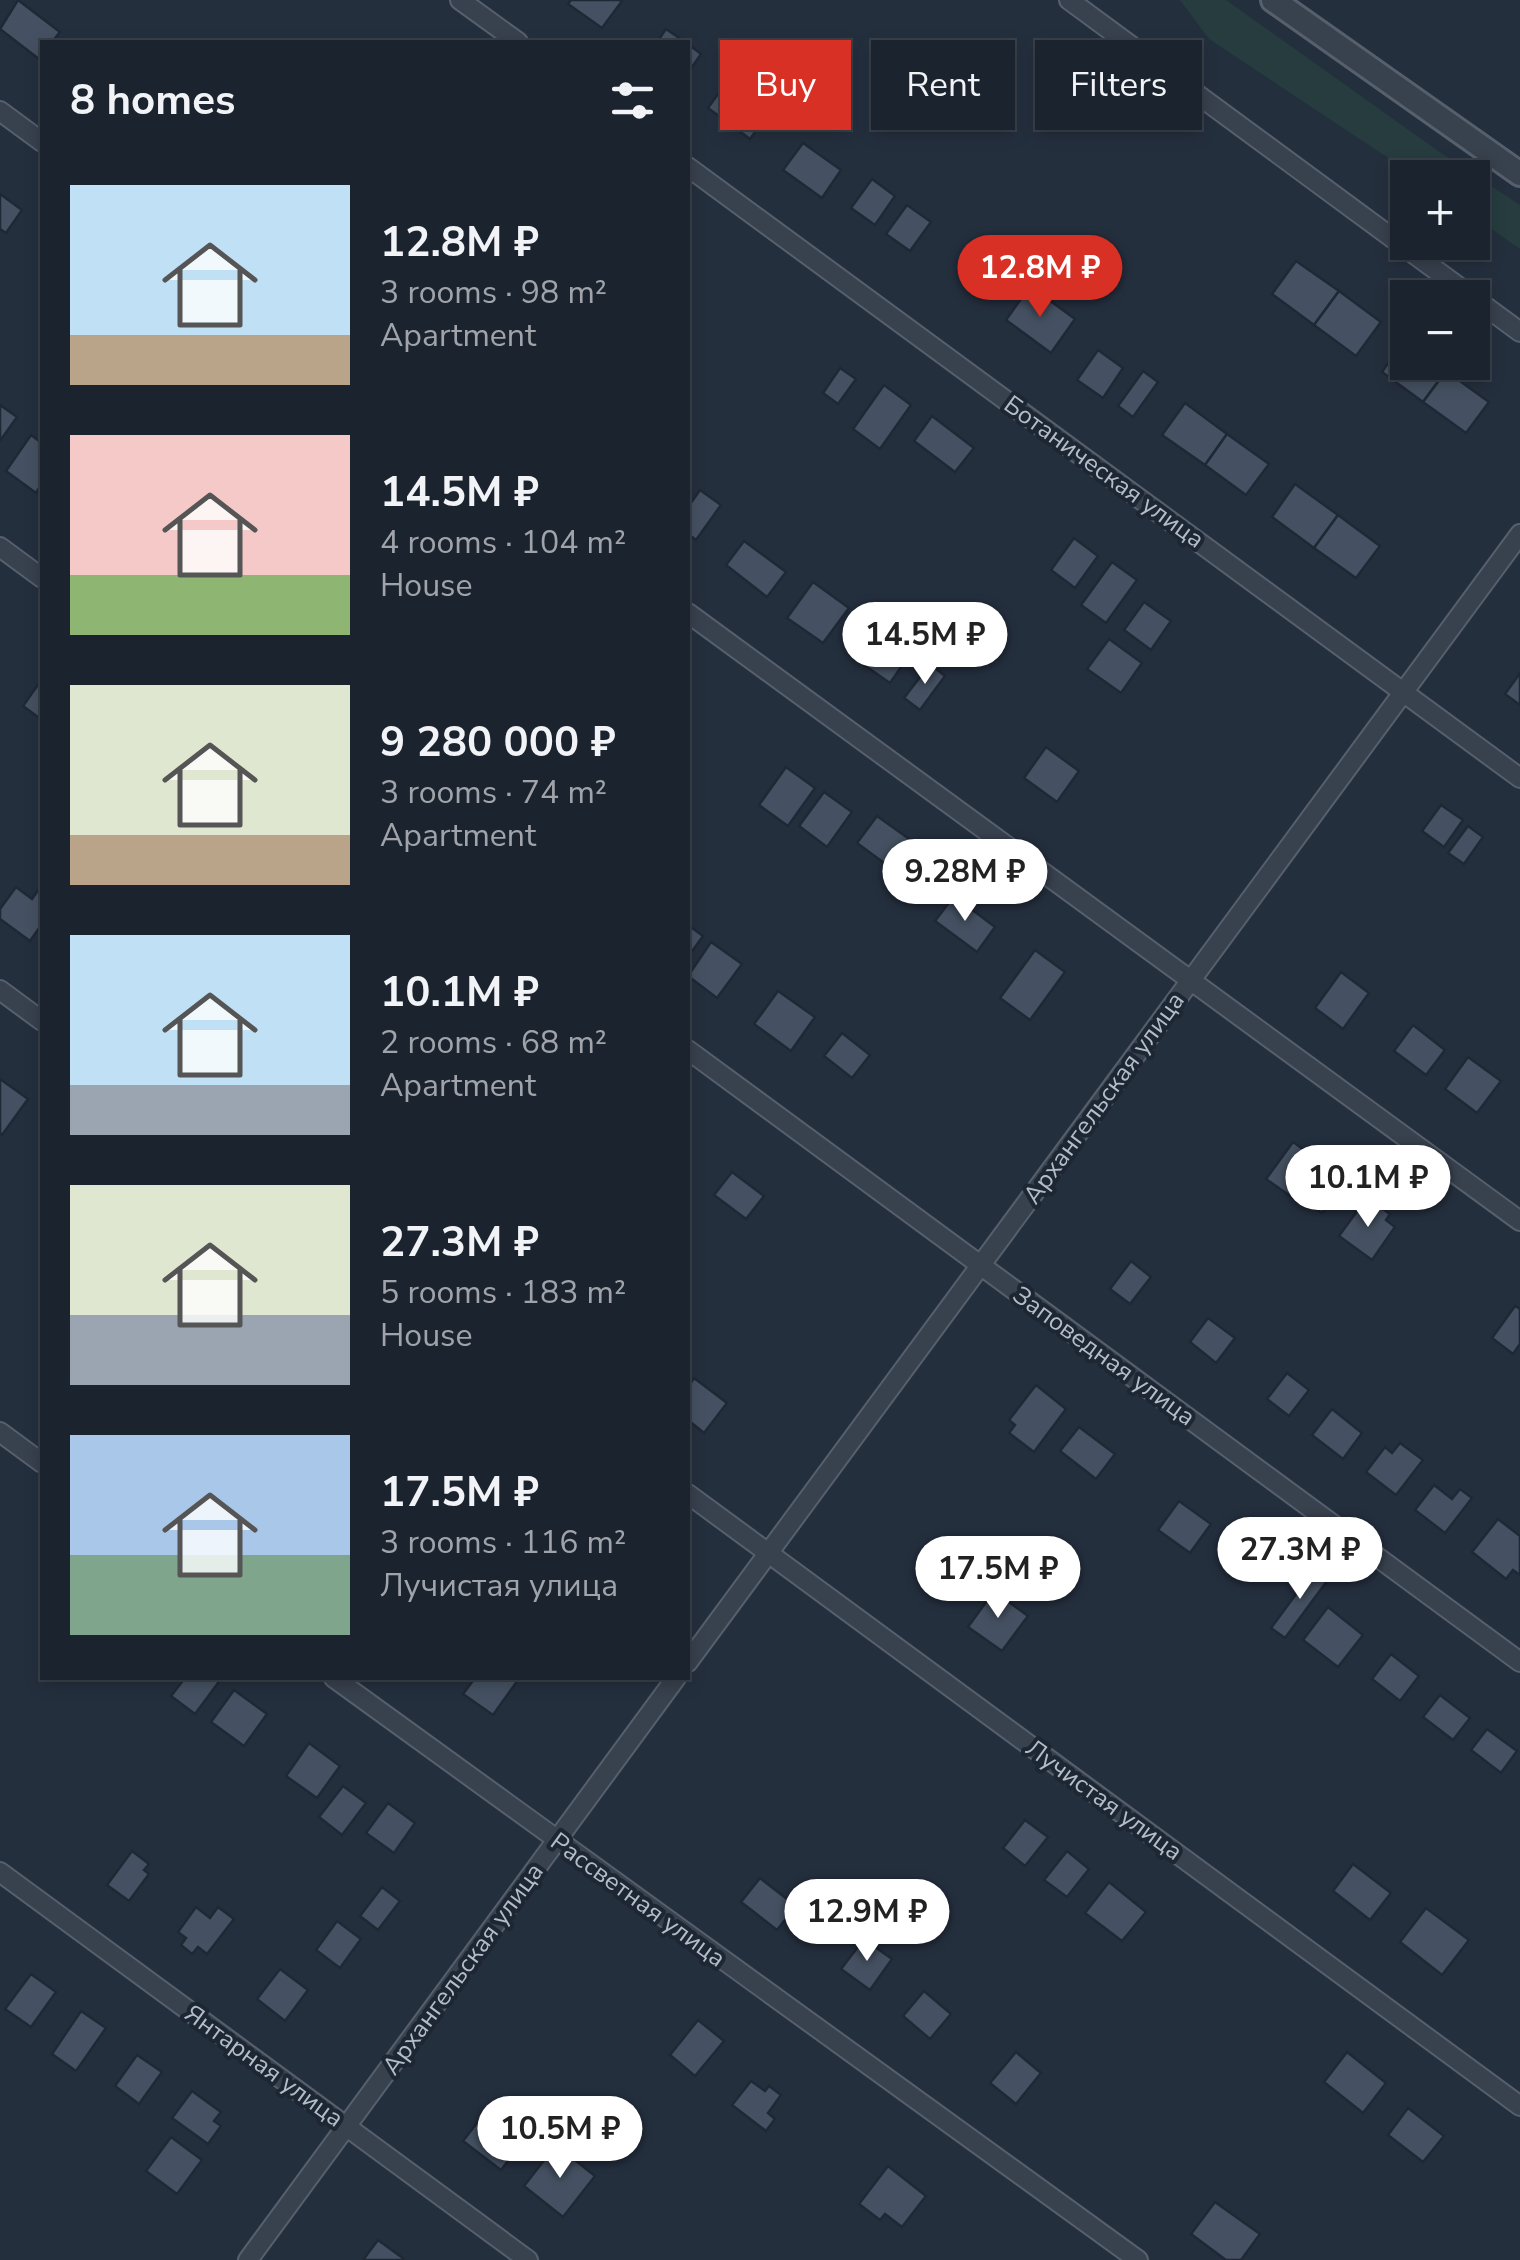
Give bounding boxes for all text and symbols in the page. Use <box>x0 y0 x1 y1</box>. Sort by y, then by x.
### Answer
chip: Buy <box>720 40 851 130</box>
chip: Rent <box>871 40 1015 130</box>
chip: Filters <box>1035 40 1202 130</box>
text: 8 homes <box>70 72 235 129</box>
icon: filters <box>605 73 660 128</box>
map controls <box>1390 160 1490 380</box>
button: + <box>1390 160 1490 260</box>
text: 12.8M ₽ <box>380 214 539 271</box>
icon: home <box>150 225 270 345</box>
pin: 12.8M ₽ <box>948 235 1132 320</box>
text: 12.8M ₽ <box>979 246 1101 289</box>
text: 3 rooms · 98 m² <box>380 271 607 314</box>
button: − <box>1390 280 1490 380</box>
text: Apartment <box>380 314 536 357</box>
street label: Ботаническая улица <box>997 388 1211 556</box>
text: 14.5M ₽ <box>380 464 539 521</box>
icon: home <box>150 475 270 595</box>
text: 4 rooms · 104 m² <box>380 521 626 564</box>
text: House <box>380 564 473 607</box>
pin: 14.5M ₽ <box>833 602 1017 687</box>
text: 14.5M ₽ <box>864 613 986 656</box>
text: 9 280 000 ₽ <box>380 714 616 771</box>
icon: home <box>150 725 270 845</box>
text: 3 rooms · 74 m² <box>380 771 607 814</box>
text: Apartment <box>380 814 536 857</box>
pin: 9.28M ₽ <box>873 839 1057 924</box>
text: 9.28M ₽ <box>904 850 1026 893</box>
text: 10.1M ₽ <box>380 964 539 1021</box>
icon: home <box>150 975 270 1095</box>
street label: Архангельская улица <box>1015 985 1193 1211</box>
text: 2 rooms · 68 m² <box>380 1021 607 1064</box>
text: Apartment <box>380 1064 536 1107</box>
pin: 10.1M ₽ <box>1276 1145 1460 1230</box>
text: 10.1M ₽ <box>1307 1156 1429 1199</box>
text: 27.3M ₽ <box>380 1214 539 1271</box>
icon: home <box>150 1225 270 1345</box>
text: 5 rooms · 183 m² <box>380 1271 626 1314</box>
street label: Заповедная улица <box>1006 1278 1202 1434</box>
text: House <box>380 1314 473 1357</box>
text: 17.5M ₽ <box>380 1464 539 1521</box>
icon: home <box>150 1475 270 1595</box>
pin: 27.3M ₽ <box>1208 1517 1392 1602</box>
text: 3 rooms · 116 m² <box>380 1521 626 1564</box>
text: 27.3M ₽ <box>1239 1528 1361 1571</box>
pin: 17.5M ₽ <box>906 1536 1090 1621</box>
text: 17.5M ₽ <box>937 1547 1059 1590</box>
text: Лучистая улица <box>380 1564 618 1607</box>
street label: Лучистая улица <box>1019 1732 1189 1868</box>
street label: Рассветная улица <box>544 1825 732 1975</box>
street label: Архангельская улица <box>374 1856 552 2082</box>
pin: 12.9M ₽ <box>775 1879 959 1964</box>
text: 12.9M ₽ <box>806 1890 928 1933</box>
street label: Янтарная улица <box>178 1997 350 2135</box>
pin: 10.5M ₽ <box>468 2096 652 2181</box>
text: 10.5M ₽ <box>499 2107 621 2150</box>

